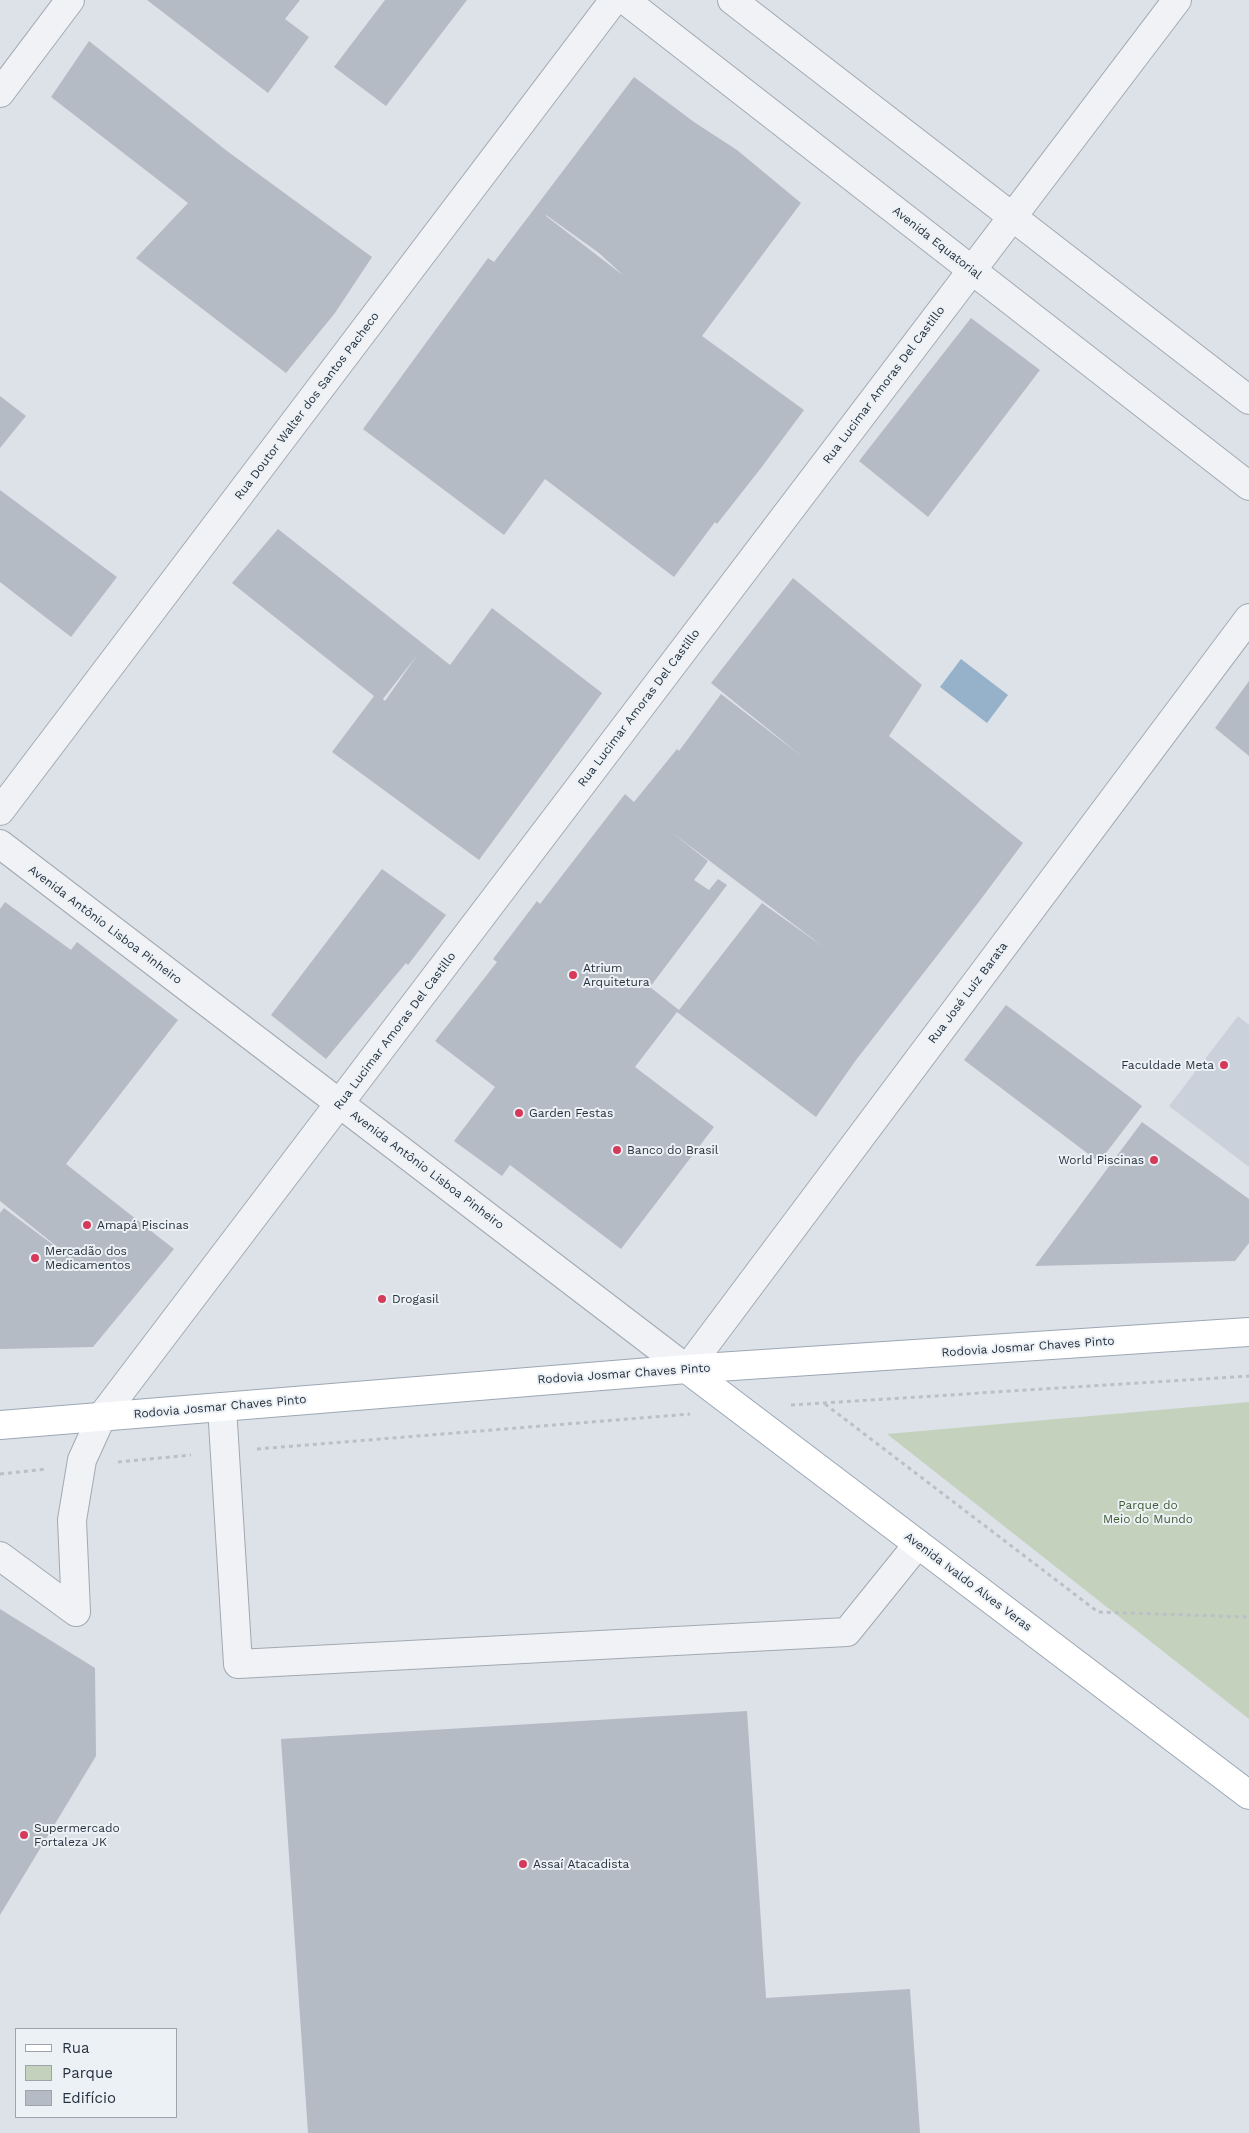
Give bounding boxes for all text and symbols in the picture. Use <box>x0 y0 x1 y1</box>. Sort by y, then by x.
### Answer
street label: Avenida Equatorial <box>889 204 985 282</box>
street label: Rua Lucimar Amoras Del Castillo <box>820 303 948 467</box>
street label: Rua Doutor Walter dos Santos Pacheco <box>232 309 382 503</box>
street label: Rua Lucimar Amoras Del Castillo <box>575 626 703 790</box>
street label: Avenida Antônio Lisboa Pinheiro <box>25 862 185 988</box>
street label: Rua José Luiz Barata <box>925 939 1011 1047</box>
street label: Rua Lucimar Amoras Del Castillo <box>331 949 459 1113</box>
place label: Atrium Arquitetura <box>583 961 649 989</box>
marker: Atrium Arquitetura <box>567 969 579 981</box>
place label: Faculdade Meta <box>1121 1058 1214 1072</box>
marker: Faculdade Meta <box>1218 1059 1230 1071</box>
place label: Garden Festas <box>529 1106 613 1120</box>
street label: Avenida Antônio Lisboa Pinheiro <box>347 1107 507 1233</box>
marker: Garden Festas <box>513 1107 525 1119</box>
place label: Banco do Brasil <box>627 1143 718 1157</box>
marker: Banco do Brasil <box>611 1144 623 1156</box>
place label: World Piscinas <box>1058 1153 1144 1167</box>
marker: World Piscinas <box>1148 1154 1160 1166</box>
place label: Amapá Piscinas <box>97 1218 189 1232</box>
marker: Amapá Piscinas <box>81 1219 93 1231</box>
place label: Mercadão dos Medicamentos <box>45 1244 131 1272</box>
marker: Mercadão dos Medicamentos <box>29 1252 41 1264</box>
place label: Drogasil <box>392 1292 439 1306</box>
marker: Drogasil <box>376 1293 388 1305</box>
street label: Rodovia Josmar Chaves Pinto <box>941 1334 1115 1360</box>
street label: Rodovia Josmar Chaves Pinto <box>537 1361 711 1387</box>
street label: Rodovia Josmar Chaves Pinto <box>133 1392 307 1422</box>
park label: Parque do Meio do Mundo <box>1103 1498 1193 1526</box>
street label: Avenida Ivaldo Alves Veras <box>902 1529 1034 1635</box>
place label: Supermercado Fortaleza JK <box>34 1821 120 1849</box>
marker: Supermercado Fortaleza JK <box>18 1829 30 1841</box>
place label: Assaí Atacadista <box>533 1857 629 1871</box>
marker: Assaí Atacadista <box>517 1858 529 1870</box>
legend <box>15 2028 178 2118</box>
text: Rua <box>62 2039 90 2057</box>
text: Parque <box>62 2064 113 2082</box>
text: Edifício <box>62 2089 116 2107</box>

